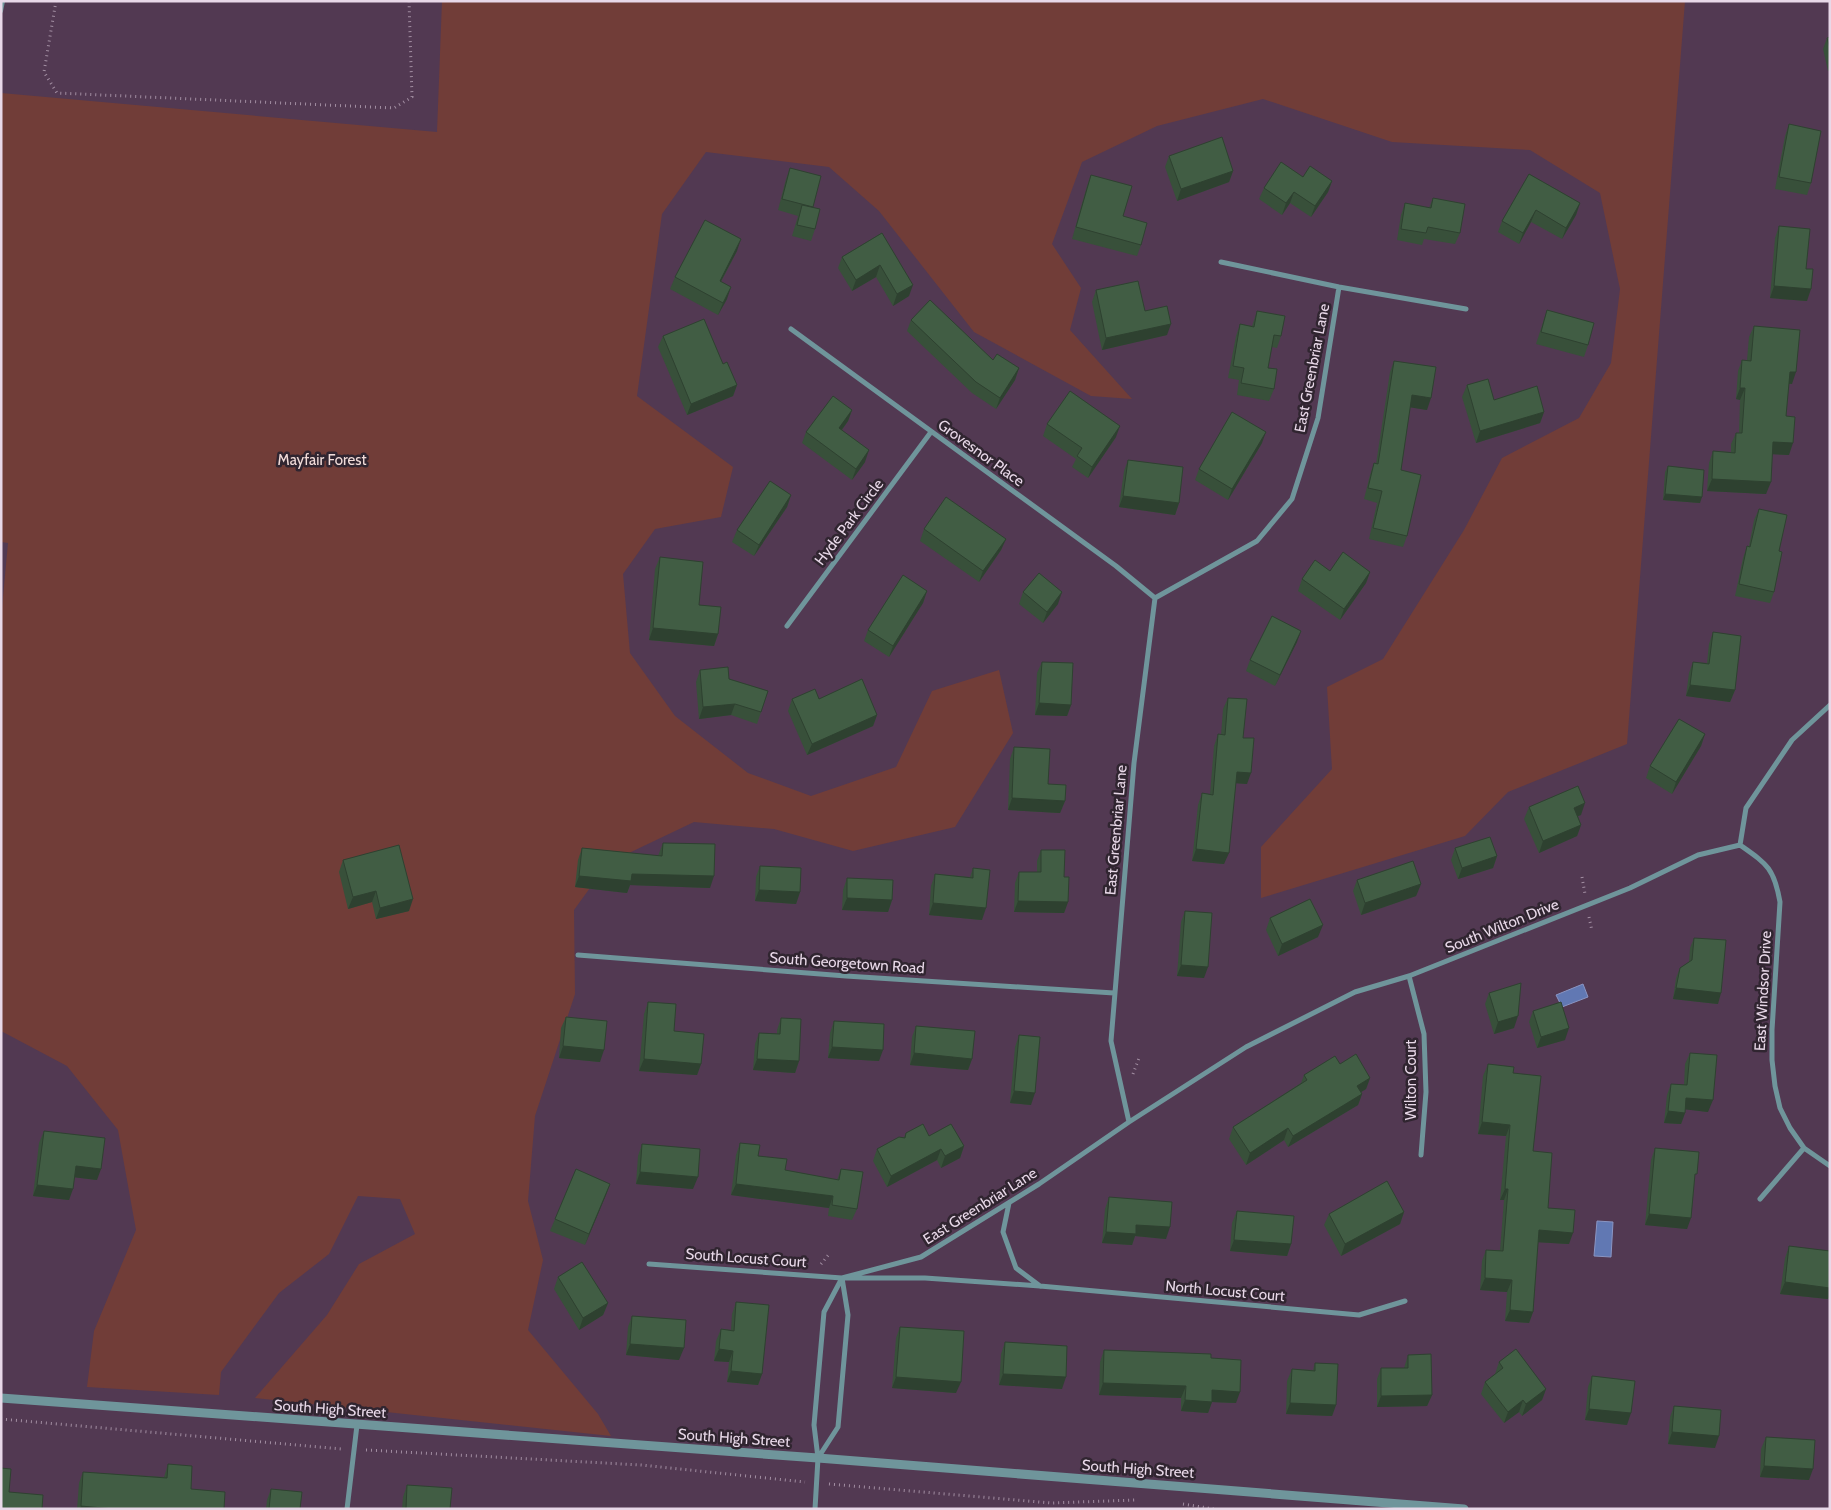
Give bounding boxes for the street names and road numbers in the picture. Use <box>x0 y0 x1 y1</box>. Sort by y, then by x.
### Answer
street label: East Greenbriar Lane <box>1291 302 1333 434</box>
street label: Grovesnor Place <box>934 416 1028 490</box>
street label: Hyde Park Circle <box>811 475 887 569</box>
street label: East Greenbriar Lane <box>1101 764 1131 896</box>
street label: South Wilton Drive <box>1443 895 1562 957</box>
street label: East Windsor Drive <box>1751 930 1775 1052</box>
street label: South Georgetown Road <box>769 949 925 977</box>
street label: Wilton Court <box>1402 1040 1420 1120</box>
street label: East Greenbriar Lane <box>920 1164 1040 1248</box>
street label: South Locust Court <box>685 1245 807 1271</box>
street label: North Locust Court <box>1165 1277 1285 1305</box>
street label: South High Street <box>273 1396 387 1422</box>
street label: South High Street <box>677 1425 791 1451</box>
street label: South High Street <box>1081 1456 1195 1482</box>

